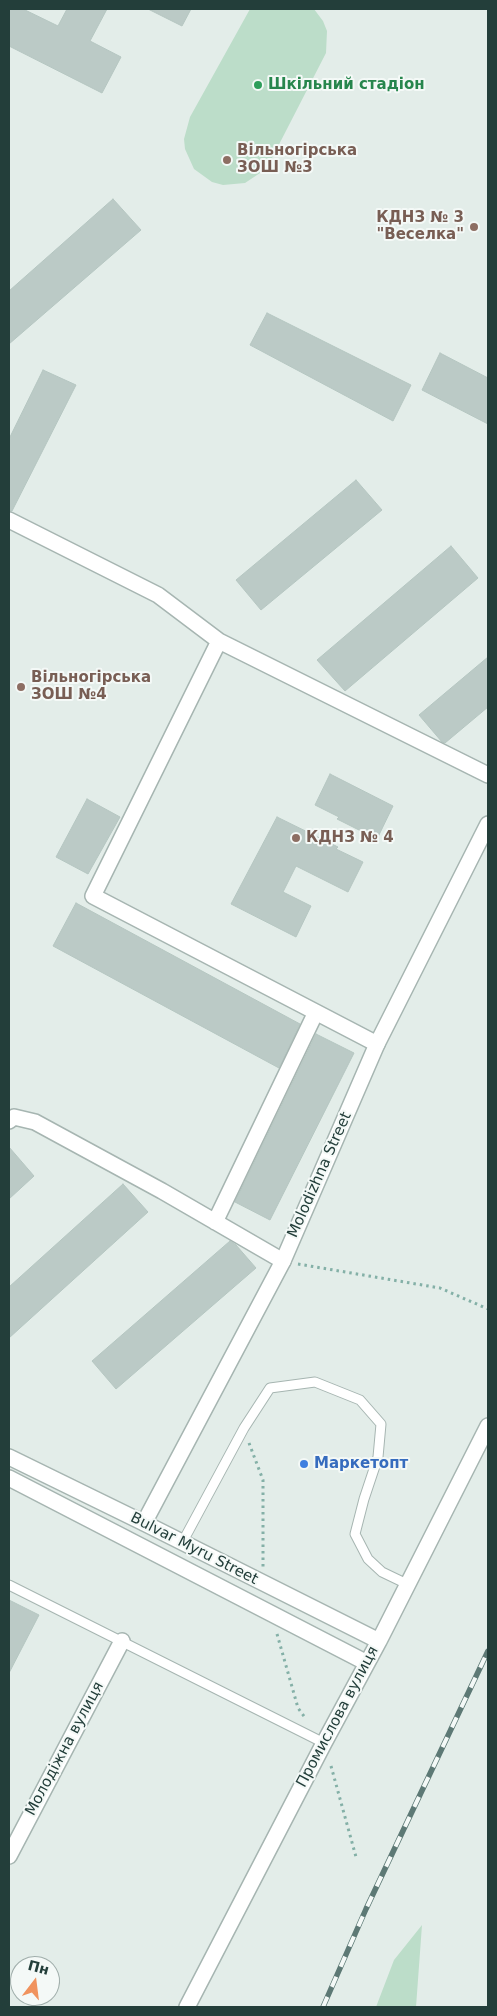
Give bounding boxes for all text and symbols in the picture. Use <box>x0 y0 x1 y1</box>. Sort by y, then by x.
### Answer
place label: Шкільний стадіон <box>268 76 425 94</box>
marker: Шкільний стадіон <box>252 79 264 91</box>
place label: Вільногірська ЗОШ №3 <box>237 142 357 177</box>
marker: Вільногірська ЗОШ №3 <box>221 154 233 166</box>
place label: КДНЗ № 3 "Веселка" <box>376 209 464 244</box>
marker: КДНЗ № 3 "Веселка" <box>468 221 480 233</box>
place label: Вільногірська ЗОШ №4 <box>31 669 151 704</box>
marker: Вільногірська ЗОШ №4 <box>15 681 27 693</box>
place label: КДНЗ № 4 <box>306 829 394 847</box>
marker: КДНЗ № 4 <box>290 832 302 844</box>
street label: Molodizhna Street <box>284 1109 356 1241</box>
place label: Маркетопт <box>314 1455 408 1473</box>
marker: Маркетопт <box>298 1458 310 1470</box>
street label: Bulvar Myru Street <box>127 1509 261 1589</box>
street label: Промислова вулиця <box>293 1643 383 1791</box>
street label: Молодіжна вулиця <box>22 1679 108 1819</box>
north arrow <box>10 1956 60 2006</box>
text: Пн <box>26 1957 51 1978</box>

